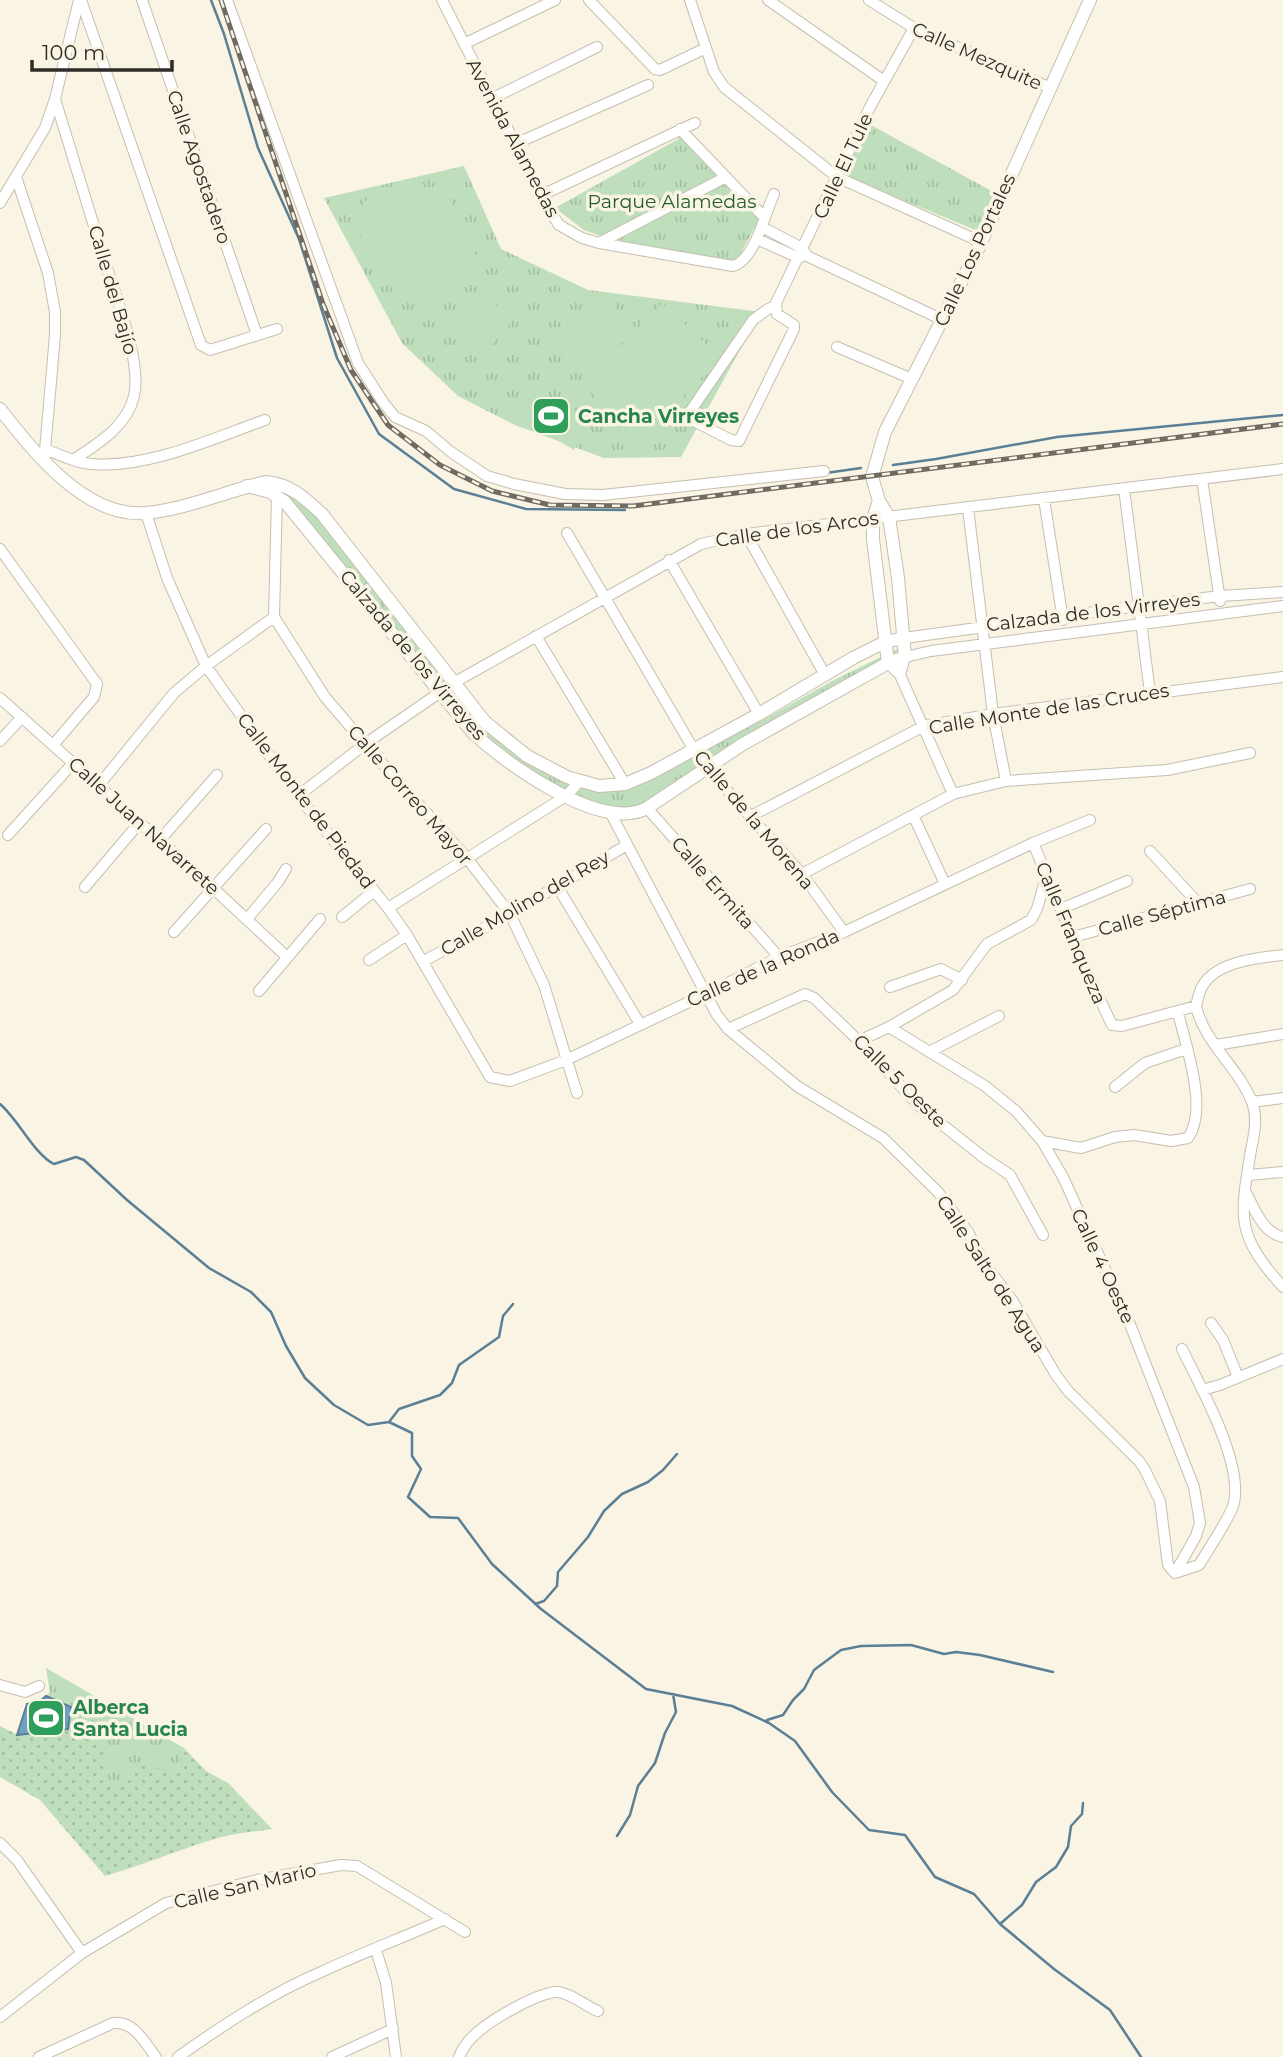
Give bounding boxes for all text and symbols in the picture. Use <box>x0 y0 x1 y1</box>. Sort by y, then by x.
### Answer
street label: Calle Mezquite <box>909 17 1045 95</box>
scale bar <box>32 28 172 72</box>
text: 100 m <box>42 40 105 65</box>
street label: Avenida Alamedas <box>461 55 565 221</box>
street label: Calle Agostadero <box>162 87 236 247</box>
street label: Calle El Tule <box>808 109 878 223</box>
street label: Calle Los Portales <box>929 170 1021 330</box>
park label: Parque Alamedas <box>588 190 757 213</box>
street label: Calle del Bajío <box>84 223 142 357</box>
sports icon: Cancha Virreyes <box>530 395 572 437</box>
place label: Cancha Virreyes <box>578 405 739 428</box>
street label: Calle de los Arcos <box>714 506 880 552</box>
street label: Calzada de los Virreyes <box>335 565 491 745</box>
street label: Calzada de los Virreyes <box>985 587 1201 637</box>
street label: Calle Monte de las Cruces <box>927 679 1171 739</box>
street label: Calle Monte de Piedad <box>232 708 380 894</box>
street label: Calle Correo Mayor <box>343 720 477 870</box>
street label: Calle de la Morena <box>689 746 819 894</box>
street label: Calle Juan Navarrete <box>64 752 224 900</box>
street label: Calle Ermita <box>667 832 759 934</box>
street label: Calle Molino del Rey <box>437 845 614 961</box>
street label: Calle Franqueza <box>1031 859 1111 1007</box>
street label: Calle Séptima <box>1096 885 1228 941</box>
street label: Calle de la Ronda <box>683 924 843 1012</box>
street label: Calle 5 Oeste <box>849 1030 951 1132</box>
street label: Calle Salto de Agua <box>931 1191 1051 1357</box>
street label: Calle 4 Oeste <box>1066 1205 1140 1327</box>
place label: Alberca Santa Lucia <box>72 1696 188 1741</box>
sports icon: Alberca Santa Lucia <box>25 1697 67 1739</box>
street label: Calle San Mario <box>171 1858 319 1914</box>

